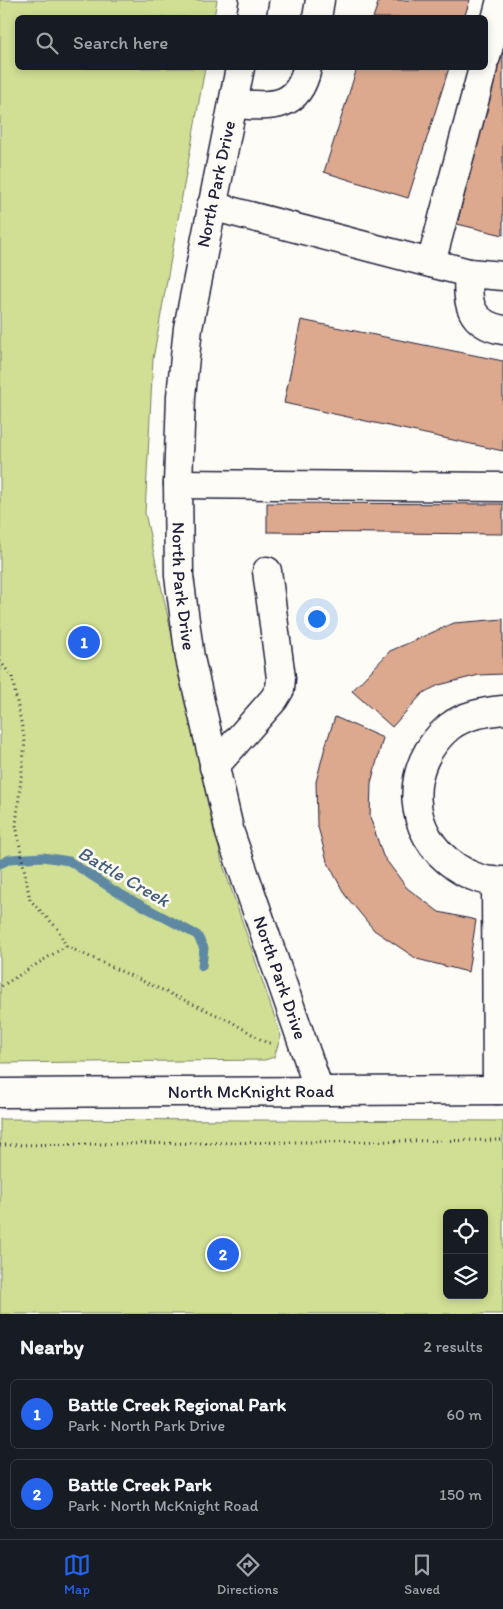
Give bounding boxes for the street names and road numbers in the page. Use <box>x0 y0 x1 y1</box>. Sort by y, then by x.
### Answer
street label: North Park Drive <box>192 119 240 249</box>
street label: North Park Drive <box>167 522 200 652</box>
street label: North Park Drive <box>249 913 312 1042</box>
street label: North McKnight Road <box>168 1080 335 1103</box>

